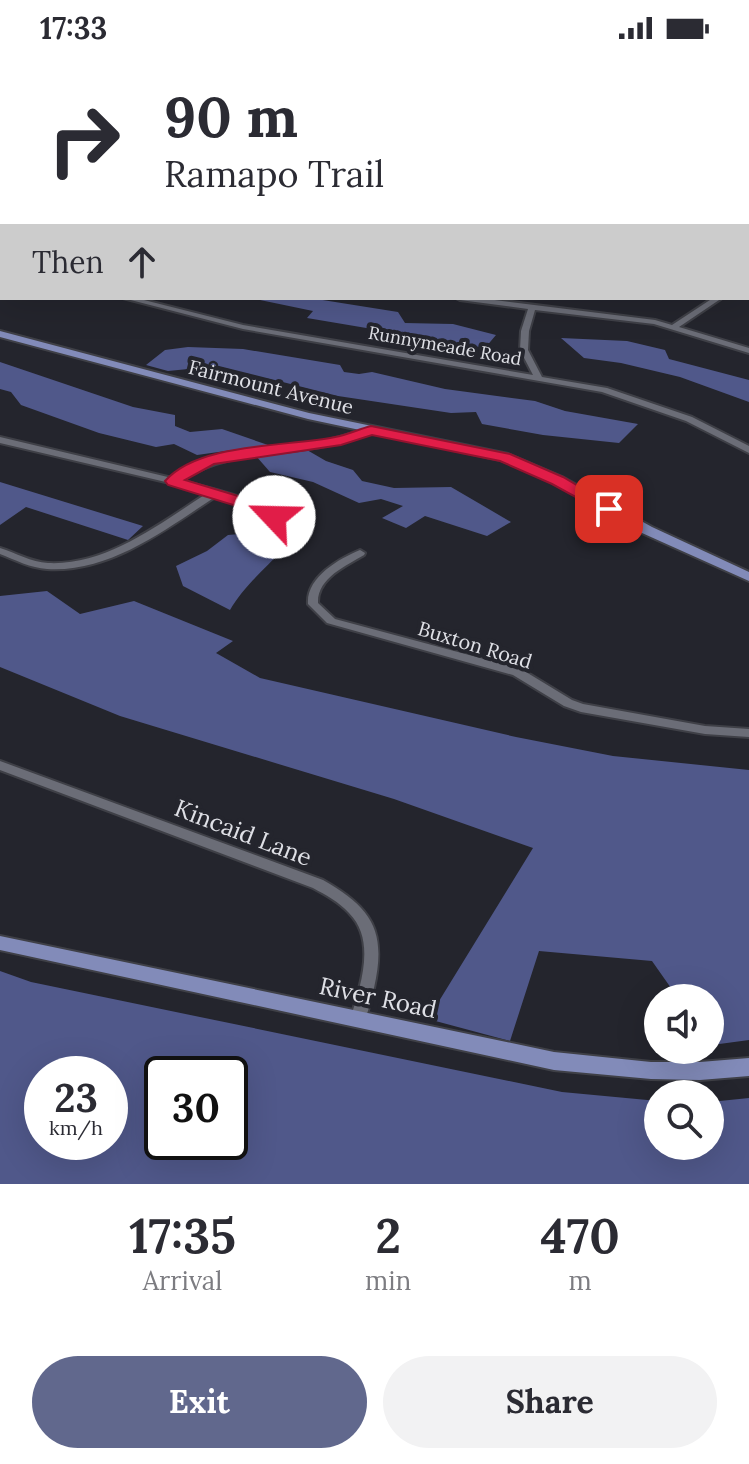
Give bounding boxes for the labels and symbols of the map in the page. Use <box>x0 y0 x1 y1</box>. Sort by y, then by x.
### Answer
street label: Runnymeade Road <box>367 321 524 370</box>
street label: Fairmount Avenue <box>186 354 356 419</box>
position arrow <box>232 475 316 559</box>
pin <box>575 475 643 543</box>
street label: Buxton Road <box>415 615 535 674</box>
street label: Kincaid Lane <box>170 792 316 873</box>
street label: River Road <box>317 970 440 1025</box>
speed limit sign: 30 <box>144 1056 248 1160</box>

